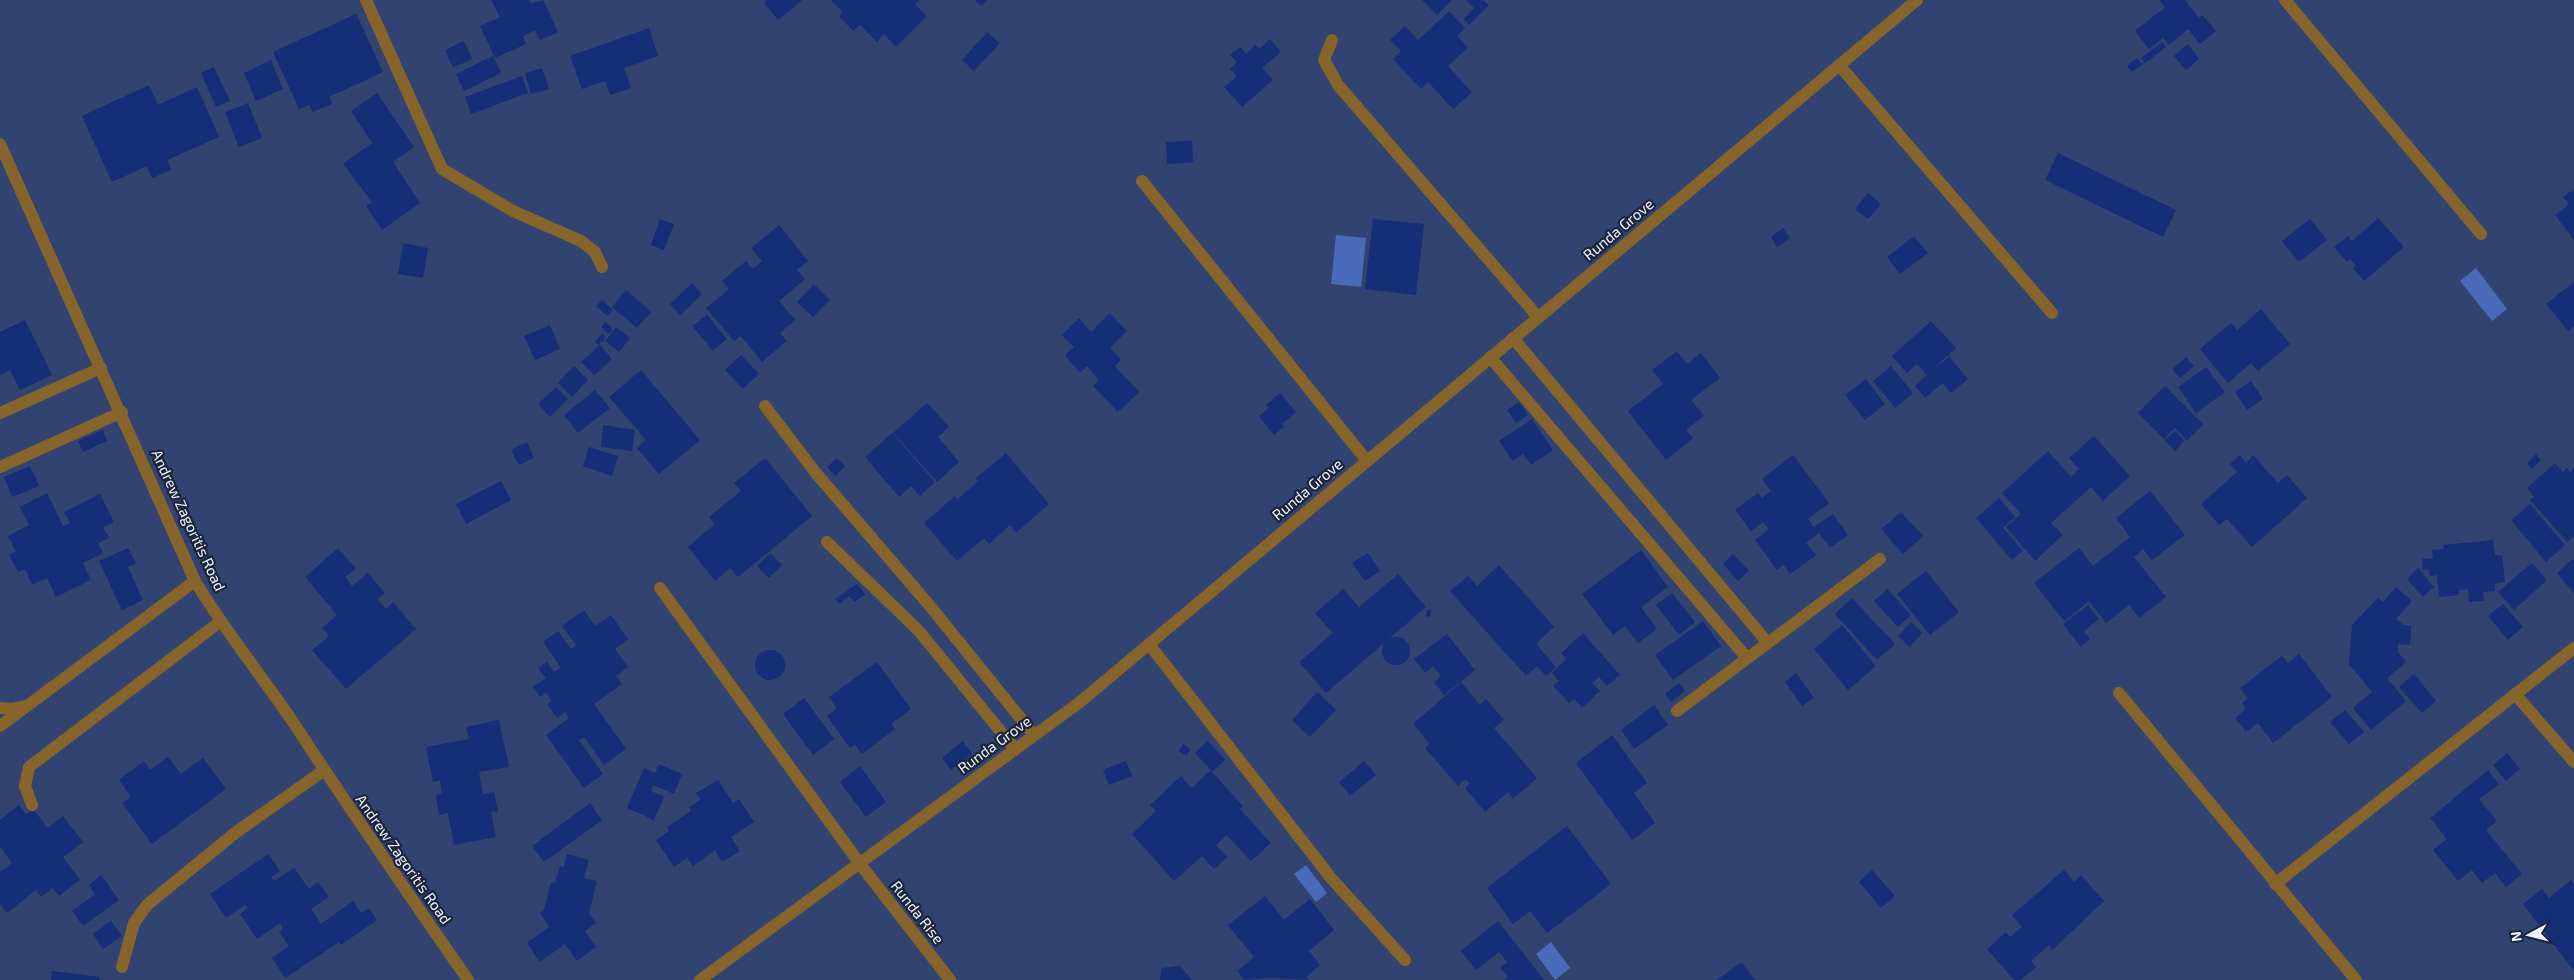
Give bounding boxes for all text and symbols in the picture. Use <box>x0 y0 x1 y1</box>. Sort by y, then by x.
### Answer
street label: Runda Grove <box>1579 194 1657 264</box>
street label: Andrew Zagoritis Road <box>148 446 230 594</box>
street label: Runda Grove <box>1268 454 1346 524</box>
street label: Runda Grove <box>954 711 1034 777</box>
street label: Andrew Zagoritis Road <box>352 791 456 927</box>
street label: Runda Rise <box>888 877 948 947</box>
north arrow <box>2504 910 2554 960</box>
text: N <box>2507 931 2525 943</box>

